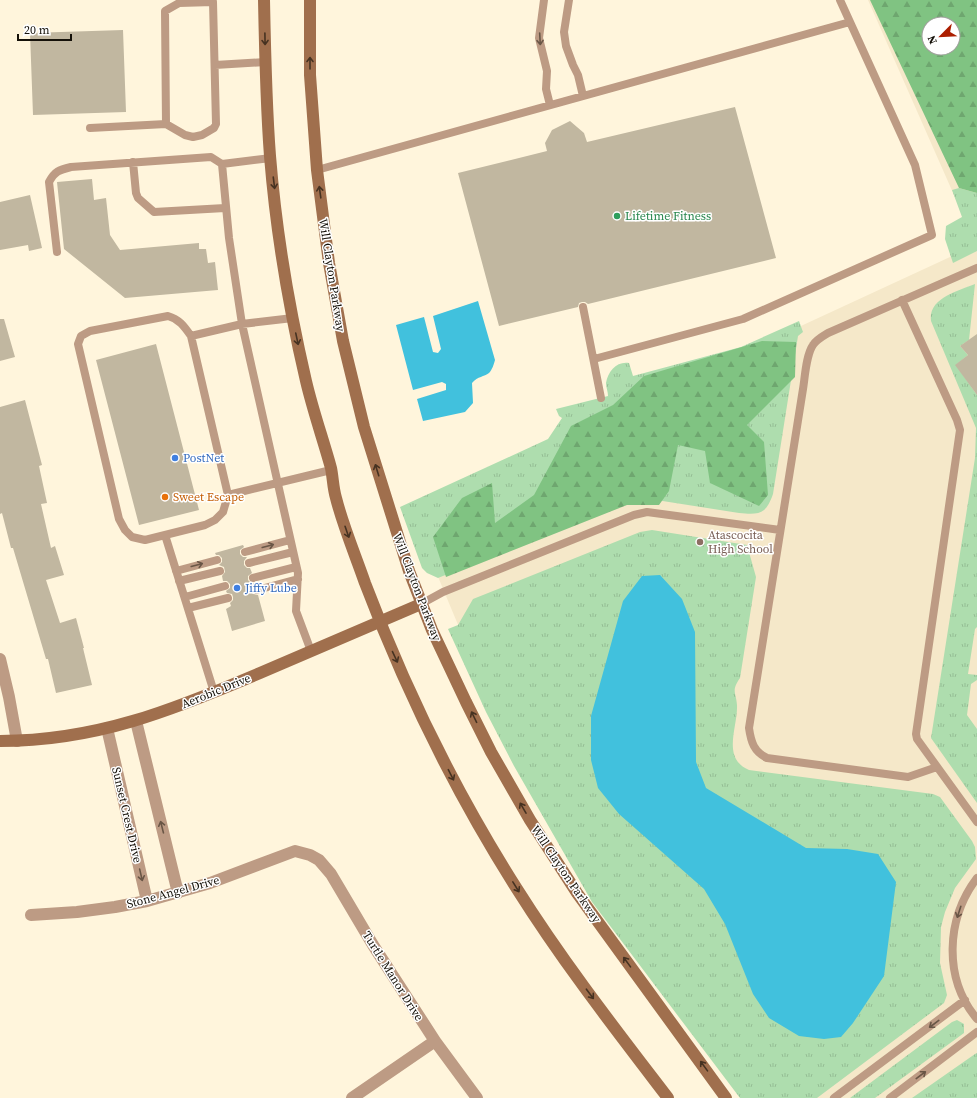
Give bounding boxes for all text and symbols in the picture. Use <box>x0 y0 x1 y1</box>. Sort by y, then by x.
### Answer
scale bar <box>18 16 71 42</box>
north arrow <box>921 16 961 56</box>
text: 20 m <box>24 22 50 38</box>
one-way arrow <box>261 32 268 45</box>
one-way arrow <box>537 32 544 45</box>
text: N <box>924 33 941 47</box>
one-way arrow <box>306 57 314 70</box>
one-way arrow <box>270 176 277 189</box>
one-way arrow <box>316 186 324 199</box>
place label: Lifetime Fitness <box>625 208 711 224</box>
marker: Lifetime Fitness <box>612 211 622 221</box>
street label: Will Clayton Parkway <box>315 217 349 334</box>
one-way arrow <box>294 332 302 345</box>
place label: PostNet <box>183 450 224 466</box>
marker: PostNet <box>170 453 180 463</box>
one-way arrow <box>373 463 380 476</box>
place label: Sweet Escape <box>173 489 244 505</box>
marker: Sweet Escape <box>160 492 170 502</box>
one-way arrow <box>344 526 351 539</box>
place label: Atascocita High School <box>708 527 773 557</box>
street label: Will Clayton Parkway <box>389 531 445 644</box>
marker: Atascocita High School <box>695 537 705 547</box>
one-way arrow <box>261 542 274 549</box>
one-way arrow <box>190 561 203 569</box>
place label: Jiffy Lube <box>244 580 297 596</box>
marker: Jiffy Lube <box>232 583 242 593</box>
one-way arrow <box>392 651 399 663</box>
street label: Aerobic Drive <box>179 670 253 712</box>
one-way arrow <box>470 711 477 723</box>
street label: Sunset Crest Drive <box>108 766 146 864</box>
one-way arrow <box>448 768 455 780</box>
one-way arrow <box>518 802 526 814</box>
one-way arrow <box>157 821 165 834</box>
street label: Will Clayton Parkway <box>527 822 605 927</box>
one-way arrow <box>138 869 146 882</box>
street label: Stone Angel Drive <box>125 872 221 912</box>
one-way arrow <box>512 881 520 893</box>
one-way arrow <box>955 905 962 918</box>
street label: Turtle Manor Drive <box>359 928 427 1024</box>
one-way arrow <box>622 956 631 967</box>
one-way arrow <box>586 988 594 999</box>
one-way arrow <box>928 1020 939 1028</box>
one-way arrow <box>699 1061 708 1072</box>
one-way arrow <box>915 1070 926 1079</box>

